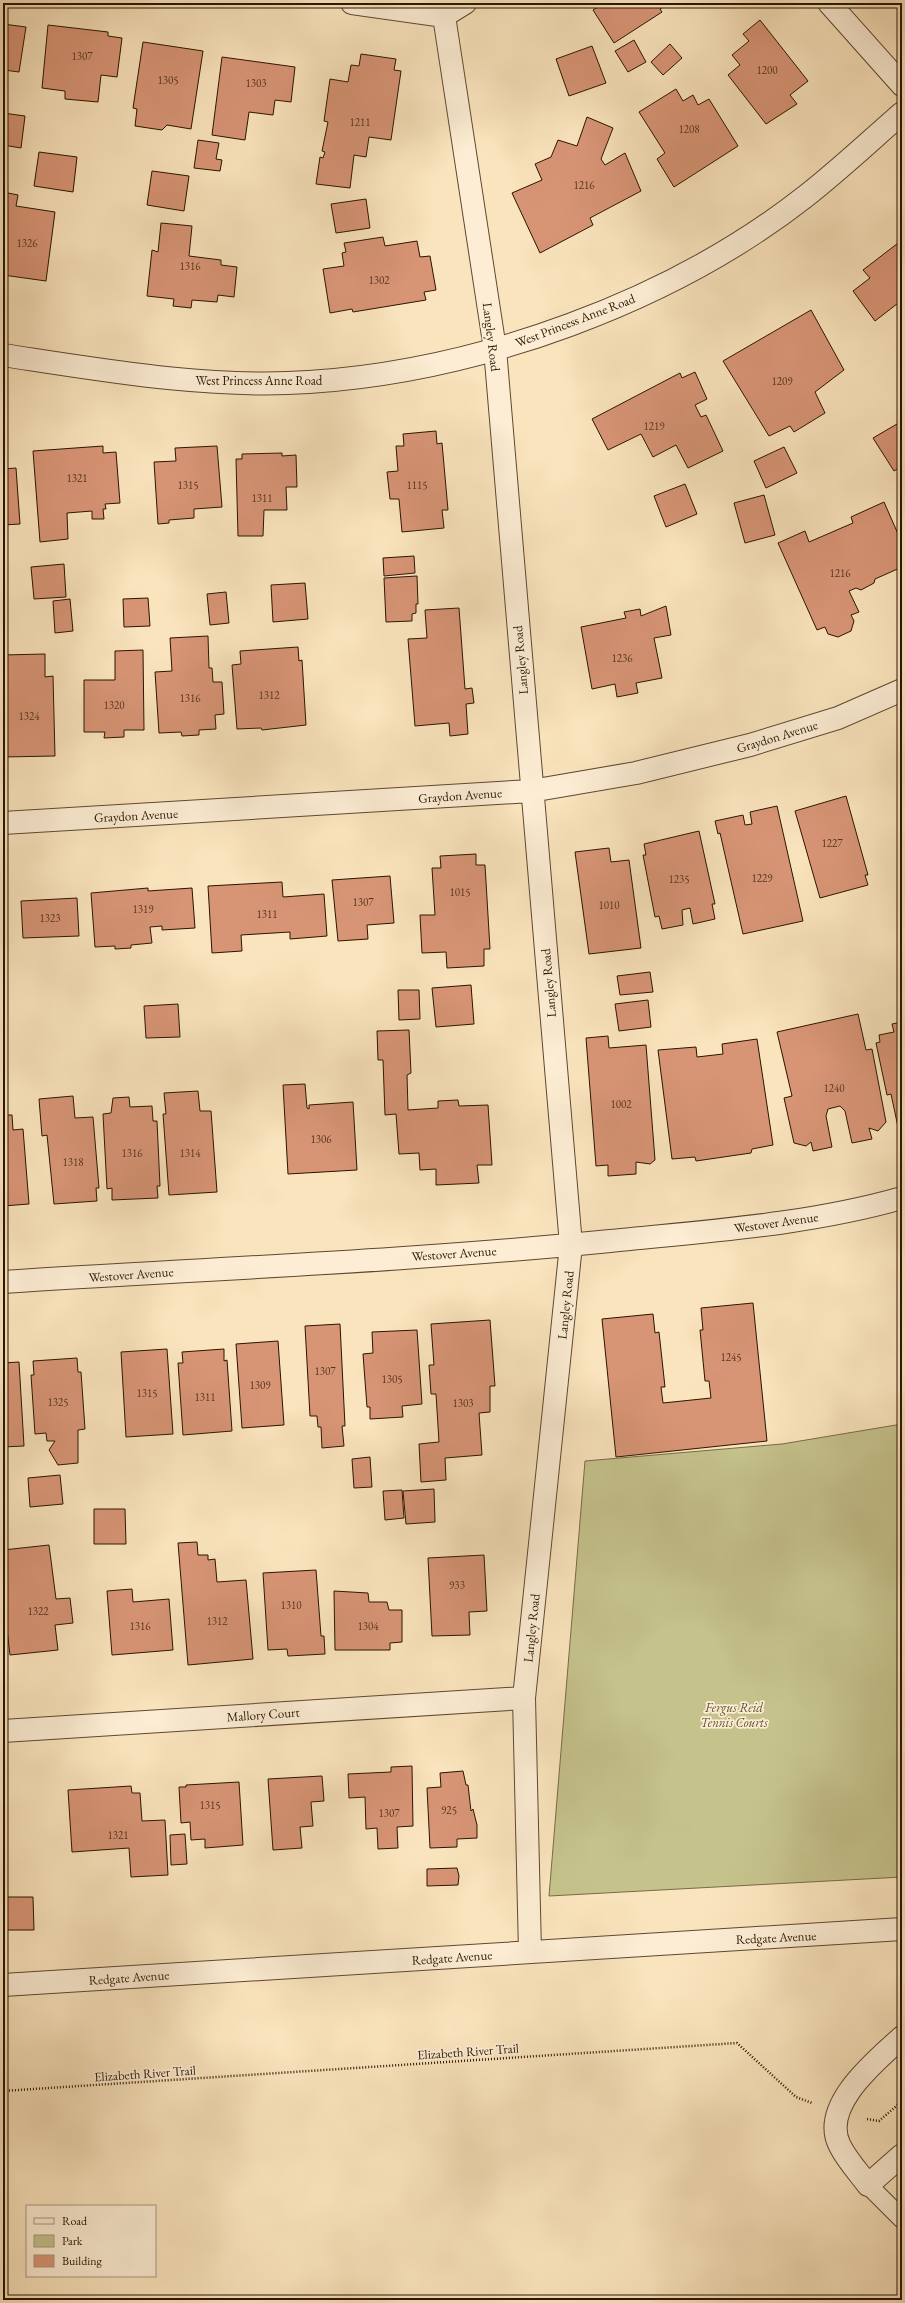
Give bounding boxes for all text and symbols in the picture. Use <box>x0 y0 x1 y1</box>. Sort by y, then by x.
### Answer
house number: 1307 <box>71 49 93 63</box>
house number: 1200 <box>756 63 778 77</box>
house number: 1305 <box>157 73 179 87</box>
house number: 1303 <box>245 76 267 90</box>
house number: 1211 <box>349 115 371 129</box>
house number: 1208 <box>678 122 700 136</box>
house number: 1216 <box>573 178 595 192</box>
house number: 1326 <box>16 236 38 250</box>
house number: 1316 <box>179 259 201 273</box>
house number: 1302 <box>368 273 390 287</box>
street label: West Princess Anne Road <box>513 290 638 351</box>
street label: Langley Road <box>479 302 504 373</box>
street label: West Princess Anne Road <box>196 372 323 389</box>
house number: 1209 <box>771 374 793 388</box>
house number: 1219 <box>643 419 665 433</box>
house number: 1321 <box>66 471 88 485</box>
house number: 1315 <box>177 478 199 492</box>
house number: 1115 <box>406 478 428 492</box>
house number: 1311 <box>251 491 273 505</box>
house number: 1216 <box>829 566 851 580</box>
street label: Langley Road <box>509 624 532 695</box>
house number: 1236 <box>611 651 633 665</box>
house number: 1312 <box>258 688 280 702</box>
house number: 1316 <box>179 691 201 705</box>
house number: 1320 <box>103 698 125 712</box>
house number: 1324 <box>18 709 40 723</box>
street label: Graydon Avenue <box>734 716 820 757</box>
street label: Graydon Avenue <box>418 784 503 807</box>
street label: Graydon Avenue <box>94 805 178 826</box>
house number: 1227 <box>821 836 843 850</box>
house number: 1229 <box>751 871 773 885</box>
house number: 1235 <box>668 872 690 886</box>
house number: 1015 <box>449 885 471 899</box>
house number: 1307 <box>352 895 374 909</box>
house number: 1010 <box>598 898 620 912</box>
house number: 1319 <box>132 902 154 916</box>
house number: 1311 <box>256 907 278 921</box>
house number: 1323 <box>39 911 61 925</box>
street label: Langley Road <box>537 947 560 1018</box>
house number: 1240 <box>823 1081 845 1095</box>
house number: 1002 <box>610 1097 632 1111</box>
house number: 1306 <box>310 1132 332 1146</box>
house number: 1316 <box>121 1146 143 1160</box>
house number: 1314 <box>179 1146 201 1160</box>
house number: 1318 <box>62 1155 84 1169</box>
street label: Westover Avenue <box>733 1208 819 1237</box>
street label: Westover Avenue <box>411 1242 497 1265</box>
street label: Westover Avenue <box>88 1263 174 1286</box>
street label: Langley Road <box>553 1269 578 1340</box>
house number: 1245 <box>720 1350 742 1364</box>
house number: 1307 <box>314 1364 336 1378</box>
house number: 1305 <box>381 1372 403 1386</box>
house number: 1309 <box>249 1378 271 1392</box>
house number: 1315 <box>136 1386 158 1400</box>
house number: 1311 <box>194 1390 216 1404</box>
house number: 1325 <box>47 1395 69 1409</box>
house number: 1303 <box>452 1396 474 1410</box>
house number: 933 <box>449 1578 465 1592</box>
street label: Langley Road <box>519 1592 544 1663</box>
house number: 1310 <box>280 1598 302 1612</box>
house number: 1322 <box>27 1604 49 1618</box>
house number: 1312 <box>206 1614 228 1628</box>
house number: 1316 <box>129 1619 151 1633</box>
house number: 1304 <box>357 1619 379 1633</box>
park label: Fergus Reid Tennis Courts <box>701 1699 768 1731</box>
street label: Mallory Court <box>226 1703 300 1726</box>
house number: 1315 <box>199 1798 221 1812</box>
house number: 925 <box>441 1803 457 1817</box>
house number: 1307 <box>378 1806 400 1820</box>
house number: 1321 <box>107 1828 129 1842</box>
street label: Redgate Avenue <box>735 1927 817 1948</box>
street label: Redgate Avenue <box>411 1946 493 1969</box>
street label: Redgate Avenue <box>88 1966 170 1989</box>
street label: Elizabeth River Trail <box>417 2039 519 2064</box>
street label: Elizabeth River Trail <box>94 2061 196 2086</box>
legend <box>26 2205 156 2277</box>
text: Road <box>62 2213 88 2229</box>
text: Park <box>62 2233 83 2249</box>
text: Building <box>62 2253 103 2269</box>

